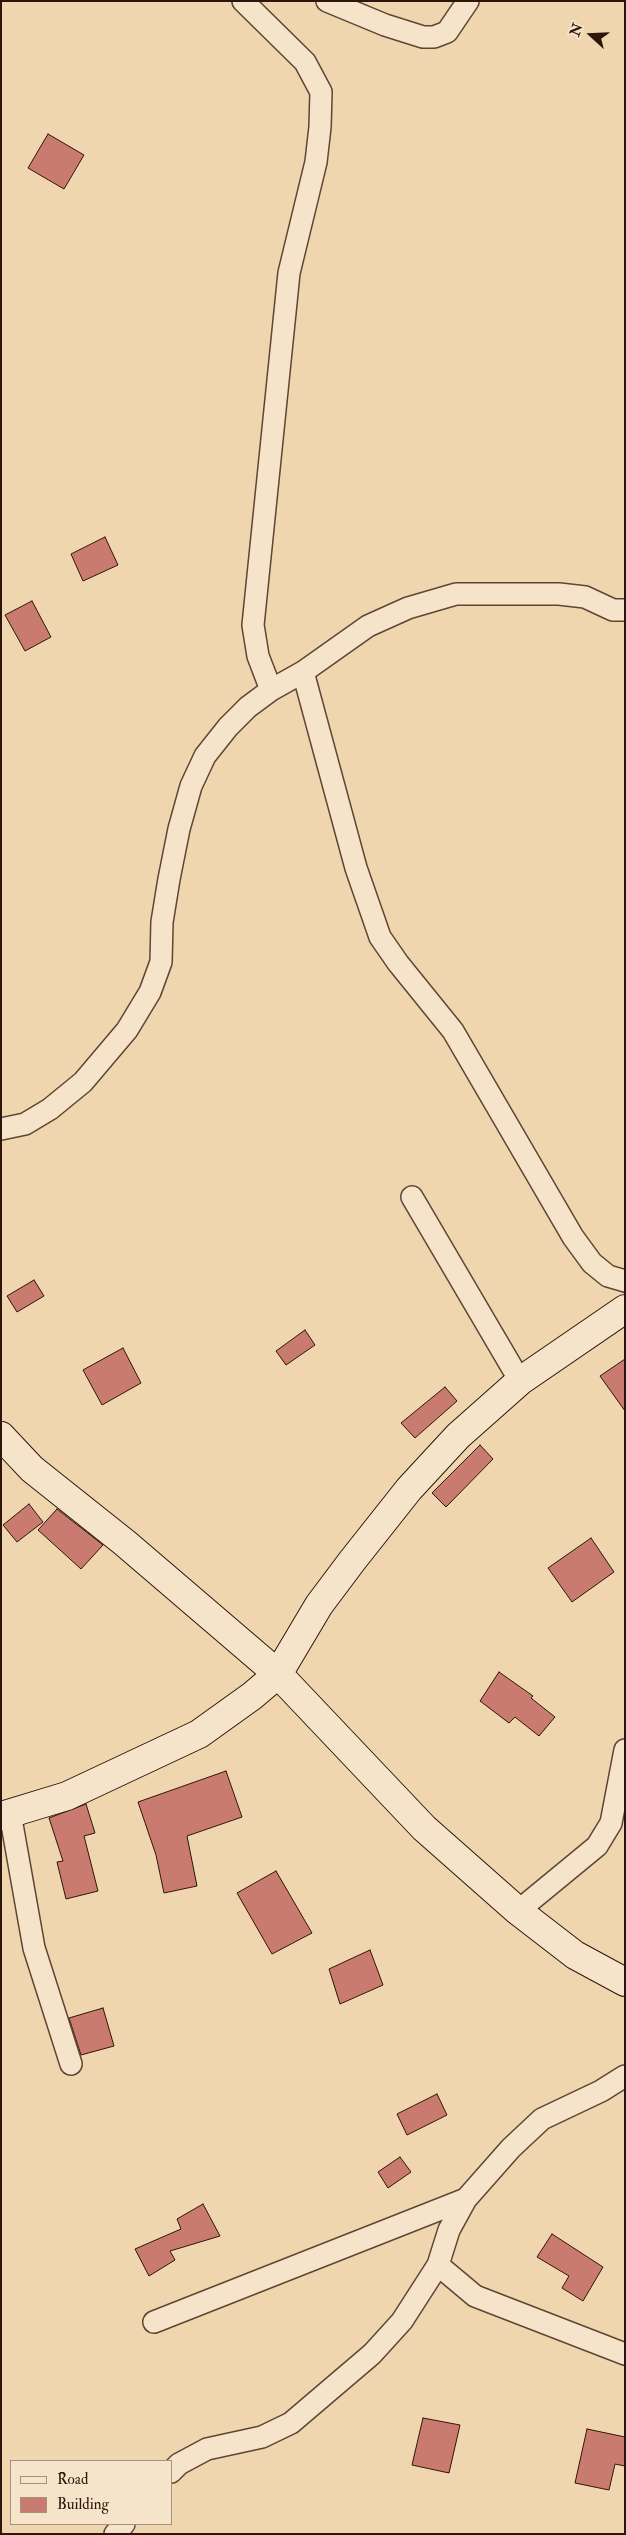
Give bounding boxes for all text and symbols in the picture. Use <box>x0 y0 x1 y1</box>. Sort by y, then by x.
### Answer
north arrow <box>566 10 616 60</box>
text: N <box>566 21 587 39</box>
legend <box>10 2460 172 2525</box>
text: Road <box>57 2470 88 2489</box>
text: Building <box>57 2495 109 2514</box>

